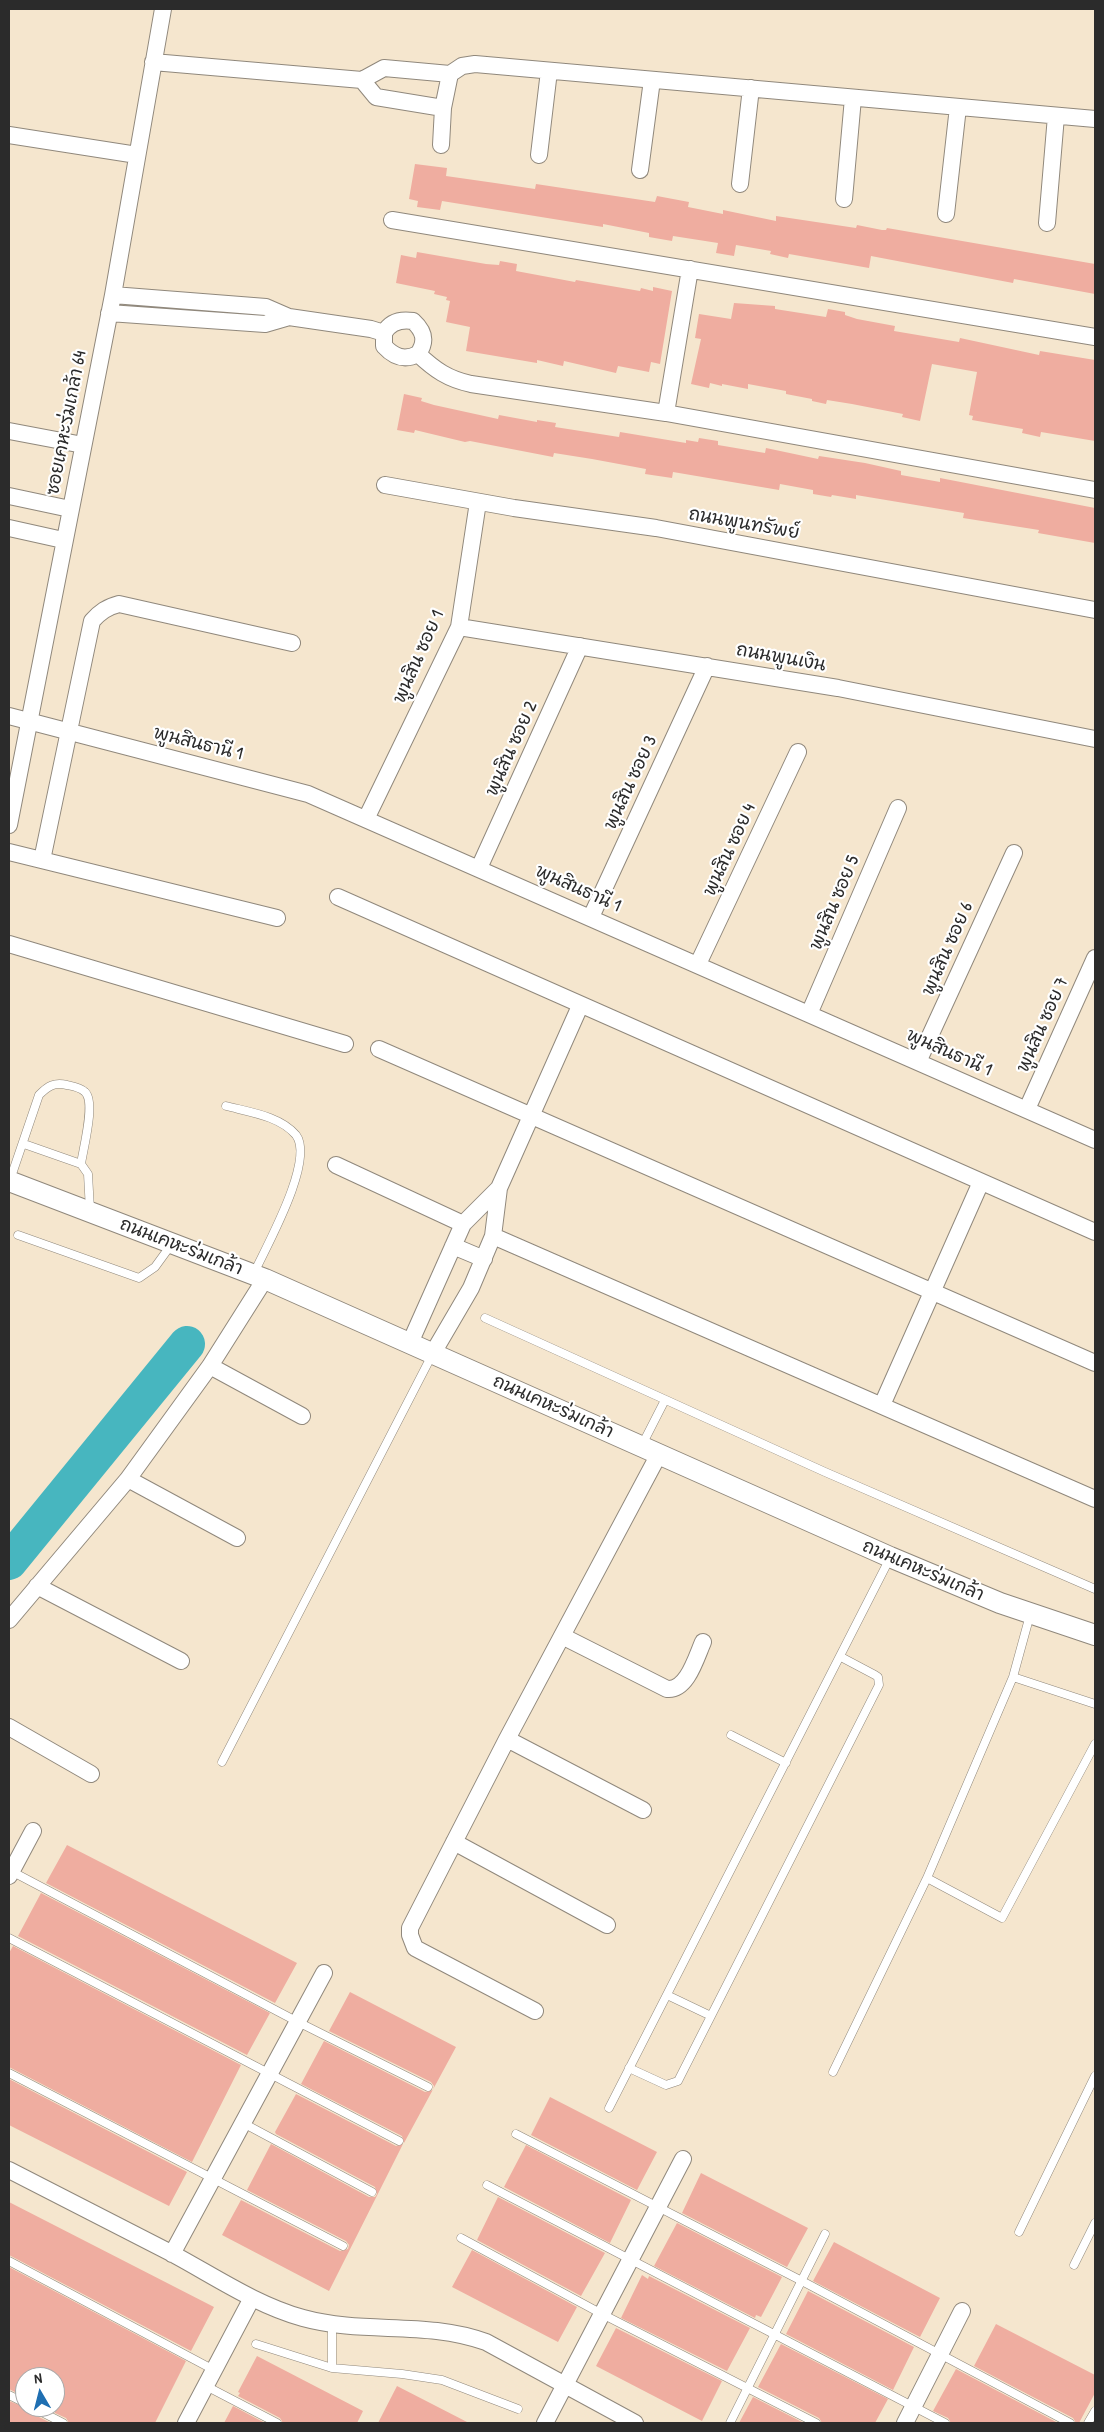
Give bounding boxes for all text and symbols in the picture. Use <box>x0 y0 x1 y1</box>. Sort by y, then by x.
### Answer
street label: ซอยเคหะร่มเกล้า 64 <box>42 349 92 497</box>
street label: ถนนพูนทรัพย์ <box>687 504 801 544</box>
street label: พูนสิน ซอย 1 <box>389 607 449 707</box>
street label: ถนนพูนเงิน <box>734 639 828 677</box>
street label: พูนสิน ซอย 2 <box>482 698 542 800</box>
street label: พูนสินธานี 1 <box>151 722 245 766</box>
street label: พูนสิน ซอย 3 <box>600 733 662 833</box>
street label: พูนสิน ซอย 4 <box>699 800 761 900</box>
street label: พูนสิน ซอย 5 <box>805 853 865 953</box>
street label: พูนสินธานี 1 <box>532 861 624 917</box>
street label: พูนสิน ซอย 6 <box>918 899 978 999</box>
street label: พูนสิน ซอย 7 <box>1012 974 1074 1076</box>
street label: พูนสินธานี 1 <box>903 1025 995 1081</box>
street label: ถนนเคหะร่มเกล้า <box>117 1214 245 1280</box>
street label: ถนนเคหะร่มเกล้า <box>489 1371 617 1443</box>
street label: ถนนเคหะร่มเกล้า <box>859 1536 987 1606</box>
north arrow <box>15 2367 65 2417</box>
text: N <box>33 2368 43 2388</box>

